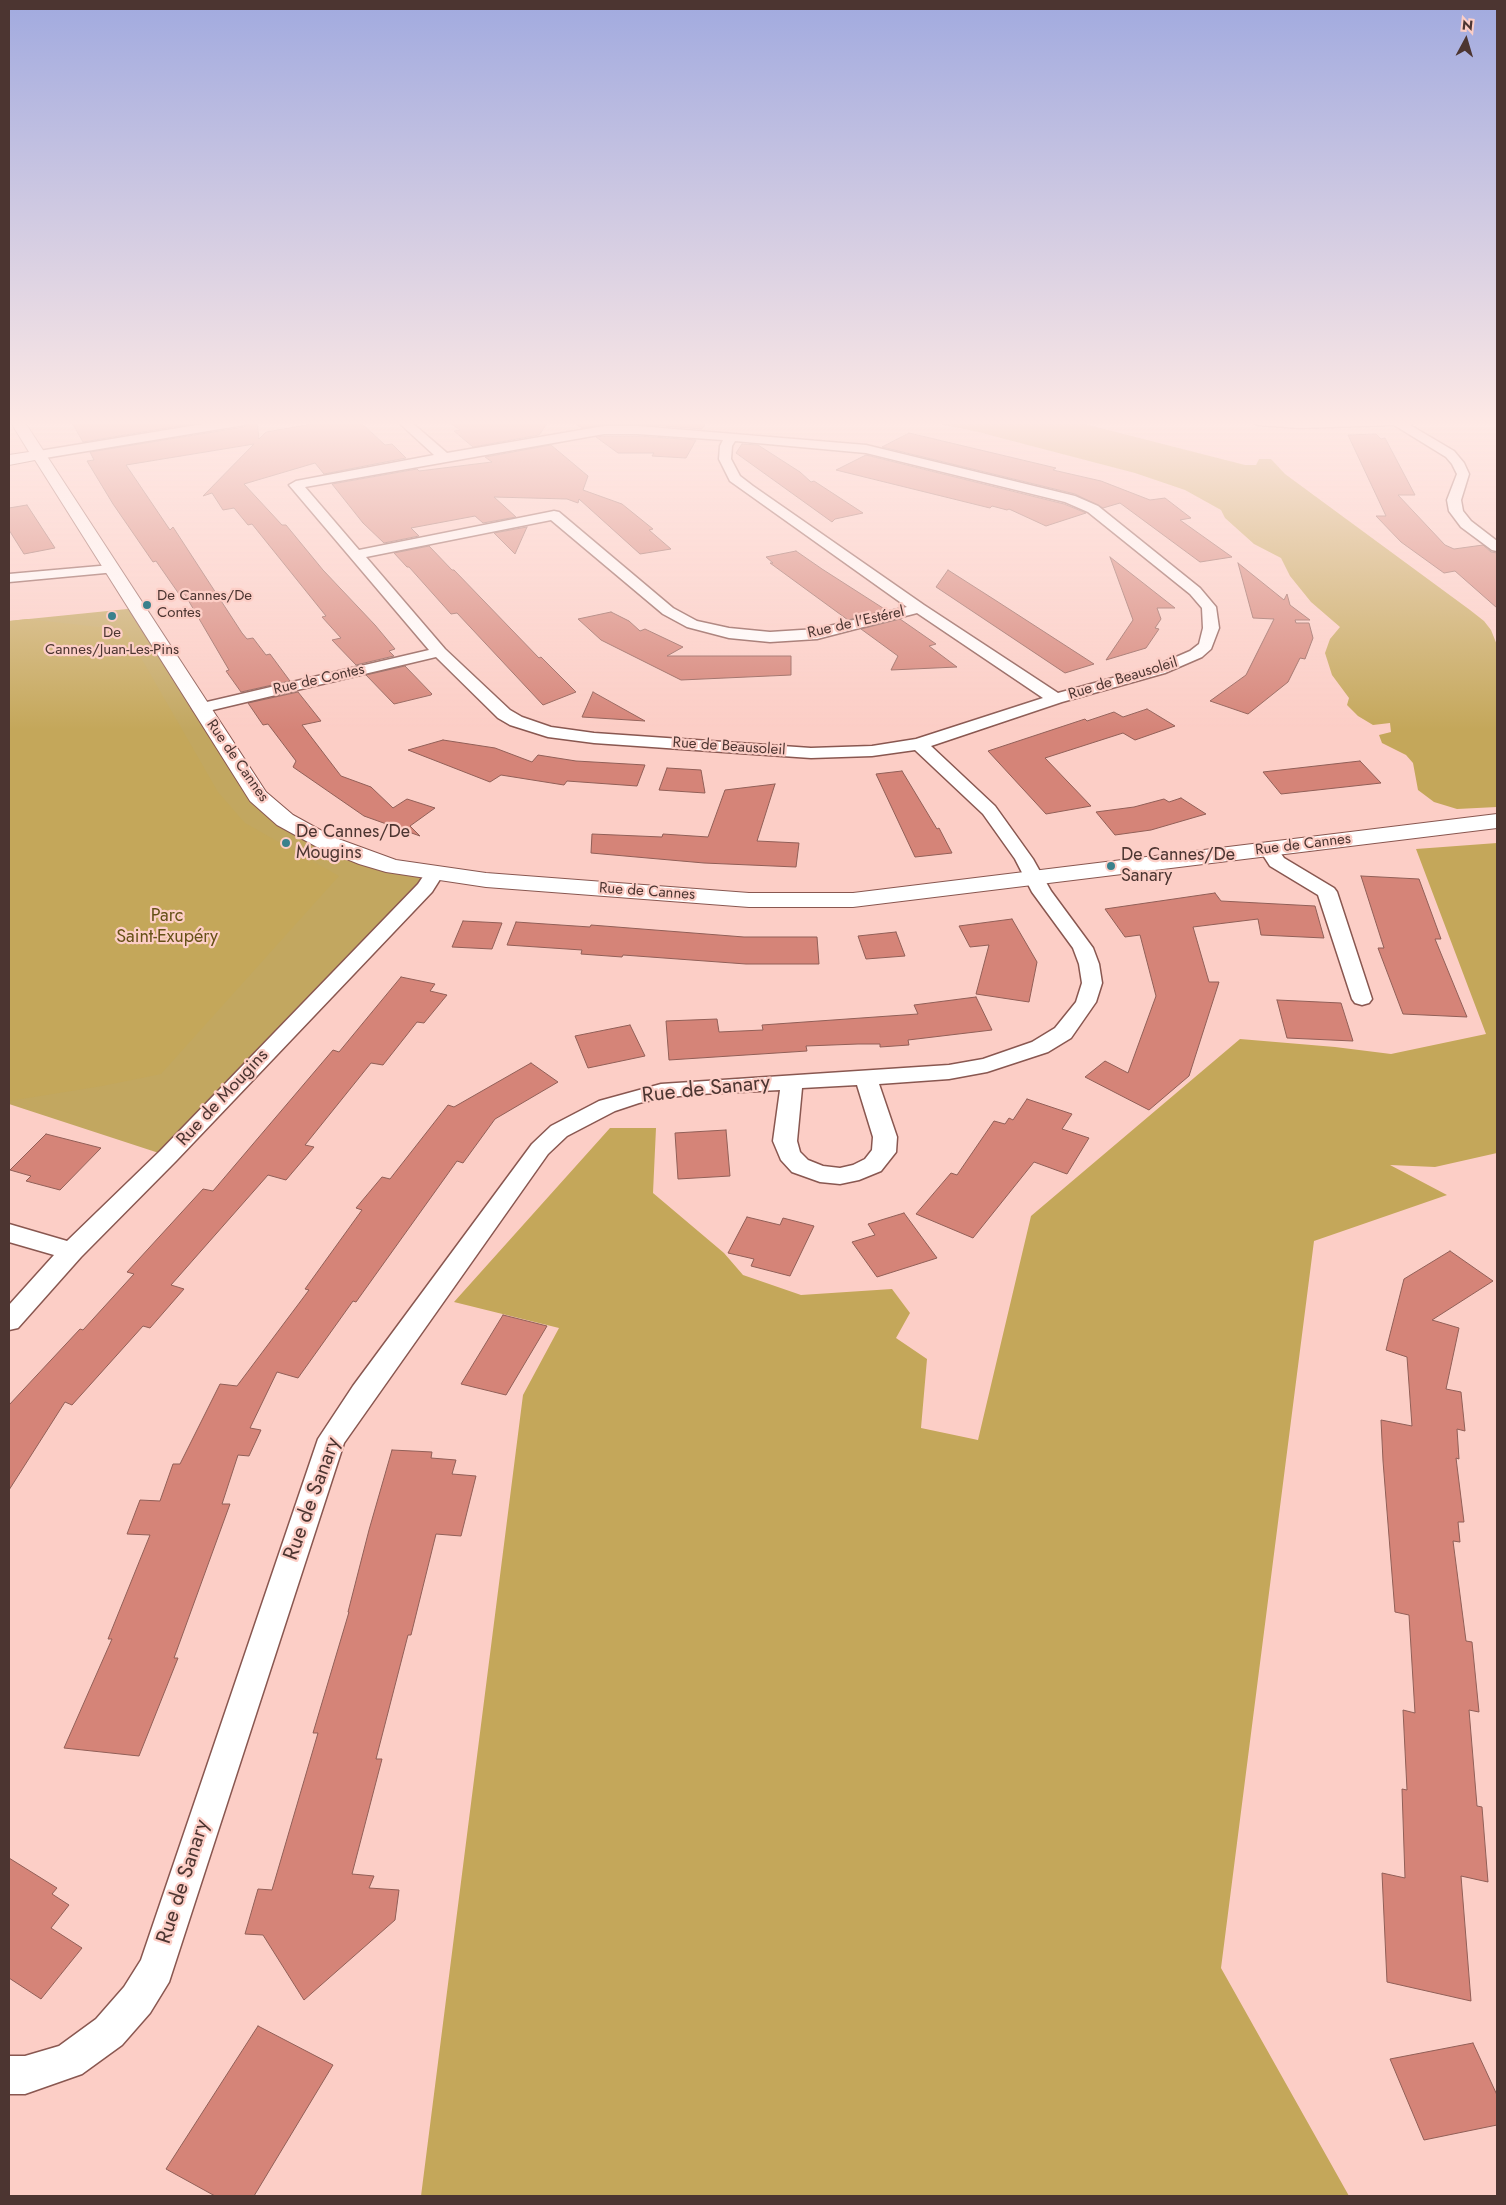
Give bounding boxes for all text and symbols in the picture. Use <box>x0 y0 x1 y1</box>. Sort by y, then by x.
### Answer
north arrow <box>1441 15 1491 65</box>
text: N <box>1461 15 1474 36</box>
place label: De Cannes/De Contes <box>157 587 252 622</box>
marker: De Cannes/De Contes <box>141 599 153 611</box>
street label: Rue de l'Estérel <box>806 603 906 643</box>
marker: De Cannes/Juan-Les-Pins <box>106 610 118 622</box>
place label: De Cannes/Juan-Les-Pins <box>45 624 179 659</box>
street label: Rue de Beausoleil <box>1066 654 1180 704</box>
street label: Rue de Contes <box>272 661 366 699</box>
street label: Rue de Cannes <box>202 716 272 806</box>
street label: Rue de Beausoleil <box>672 734 786 760</box>
place label: De Cannes/De Mougins <box>296 822 410 864</box>
street label: Rue de Cannes <box>1254 830 1352 860</box>
marker: De Cannes/De Mougins <box>280 837 292 849</box>
place label: De Cannes/De Sanary <box>1121 845 1235 888</box>
marker: De Cannes/De Sanary <box>1105 860 1117 872</box>
street label: Rue de Cannes <box>598 880 696 904</box>
park label: Parc Saint-Exupéry <box>116 906 218 949</box>
street label: Rue de Mougins <box>173 1045 273 1151</box>
street label: Rue de Sanary <box>641 1071 771 1109</box>
street label: Rue de Sanary <box>279 1434 347 1564</box>
street label: Rue de Sanary <box>152 1817 216 1947</box>

